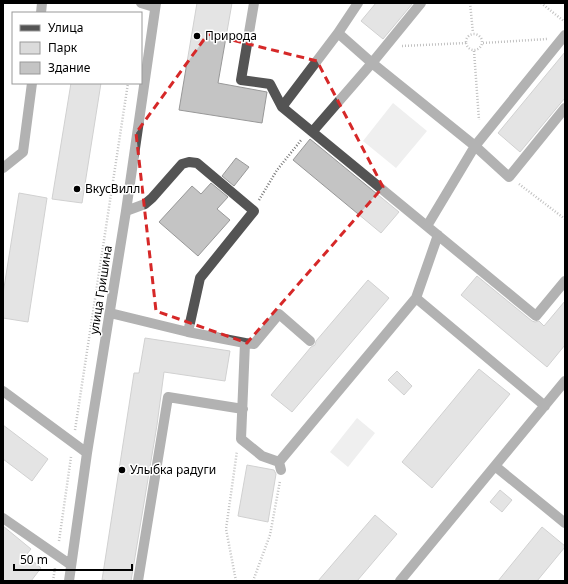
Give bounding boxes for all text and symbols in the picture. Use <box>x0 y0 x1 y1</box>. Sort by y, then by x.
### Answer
legend <box>12 12 142 84</box>
text: Улица <box>48 19 83 36</box>
place label: Природа <box>205 27 257 44</box>
marker: Природа <box>192 31 202 41</box>
text: Парк <box>48 39 78 56</box>
text: Здание <box>48 59 91 76</box>
place label: ВкусВилл <box>85 180 140 197</box>
marker: ВкусВилл <box>72 184 82 194</box>
street label: улица Гришина <box>85 244 116 336</box>
place label: Улыбка радуги <box>130 461 216 478</box>
marker: Улыбка радуги <box>117 465 127 475</box>
scale bar <box>14 546 132 572</box>
text: 50 m <box>20 551 48 568</box>

